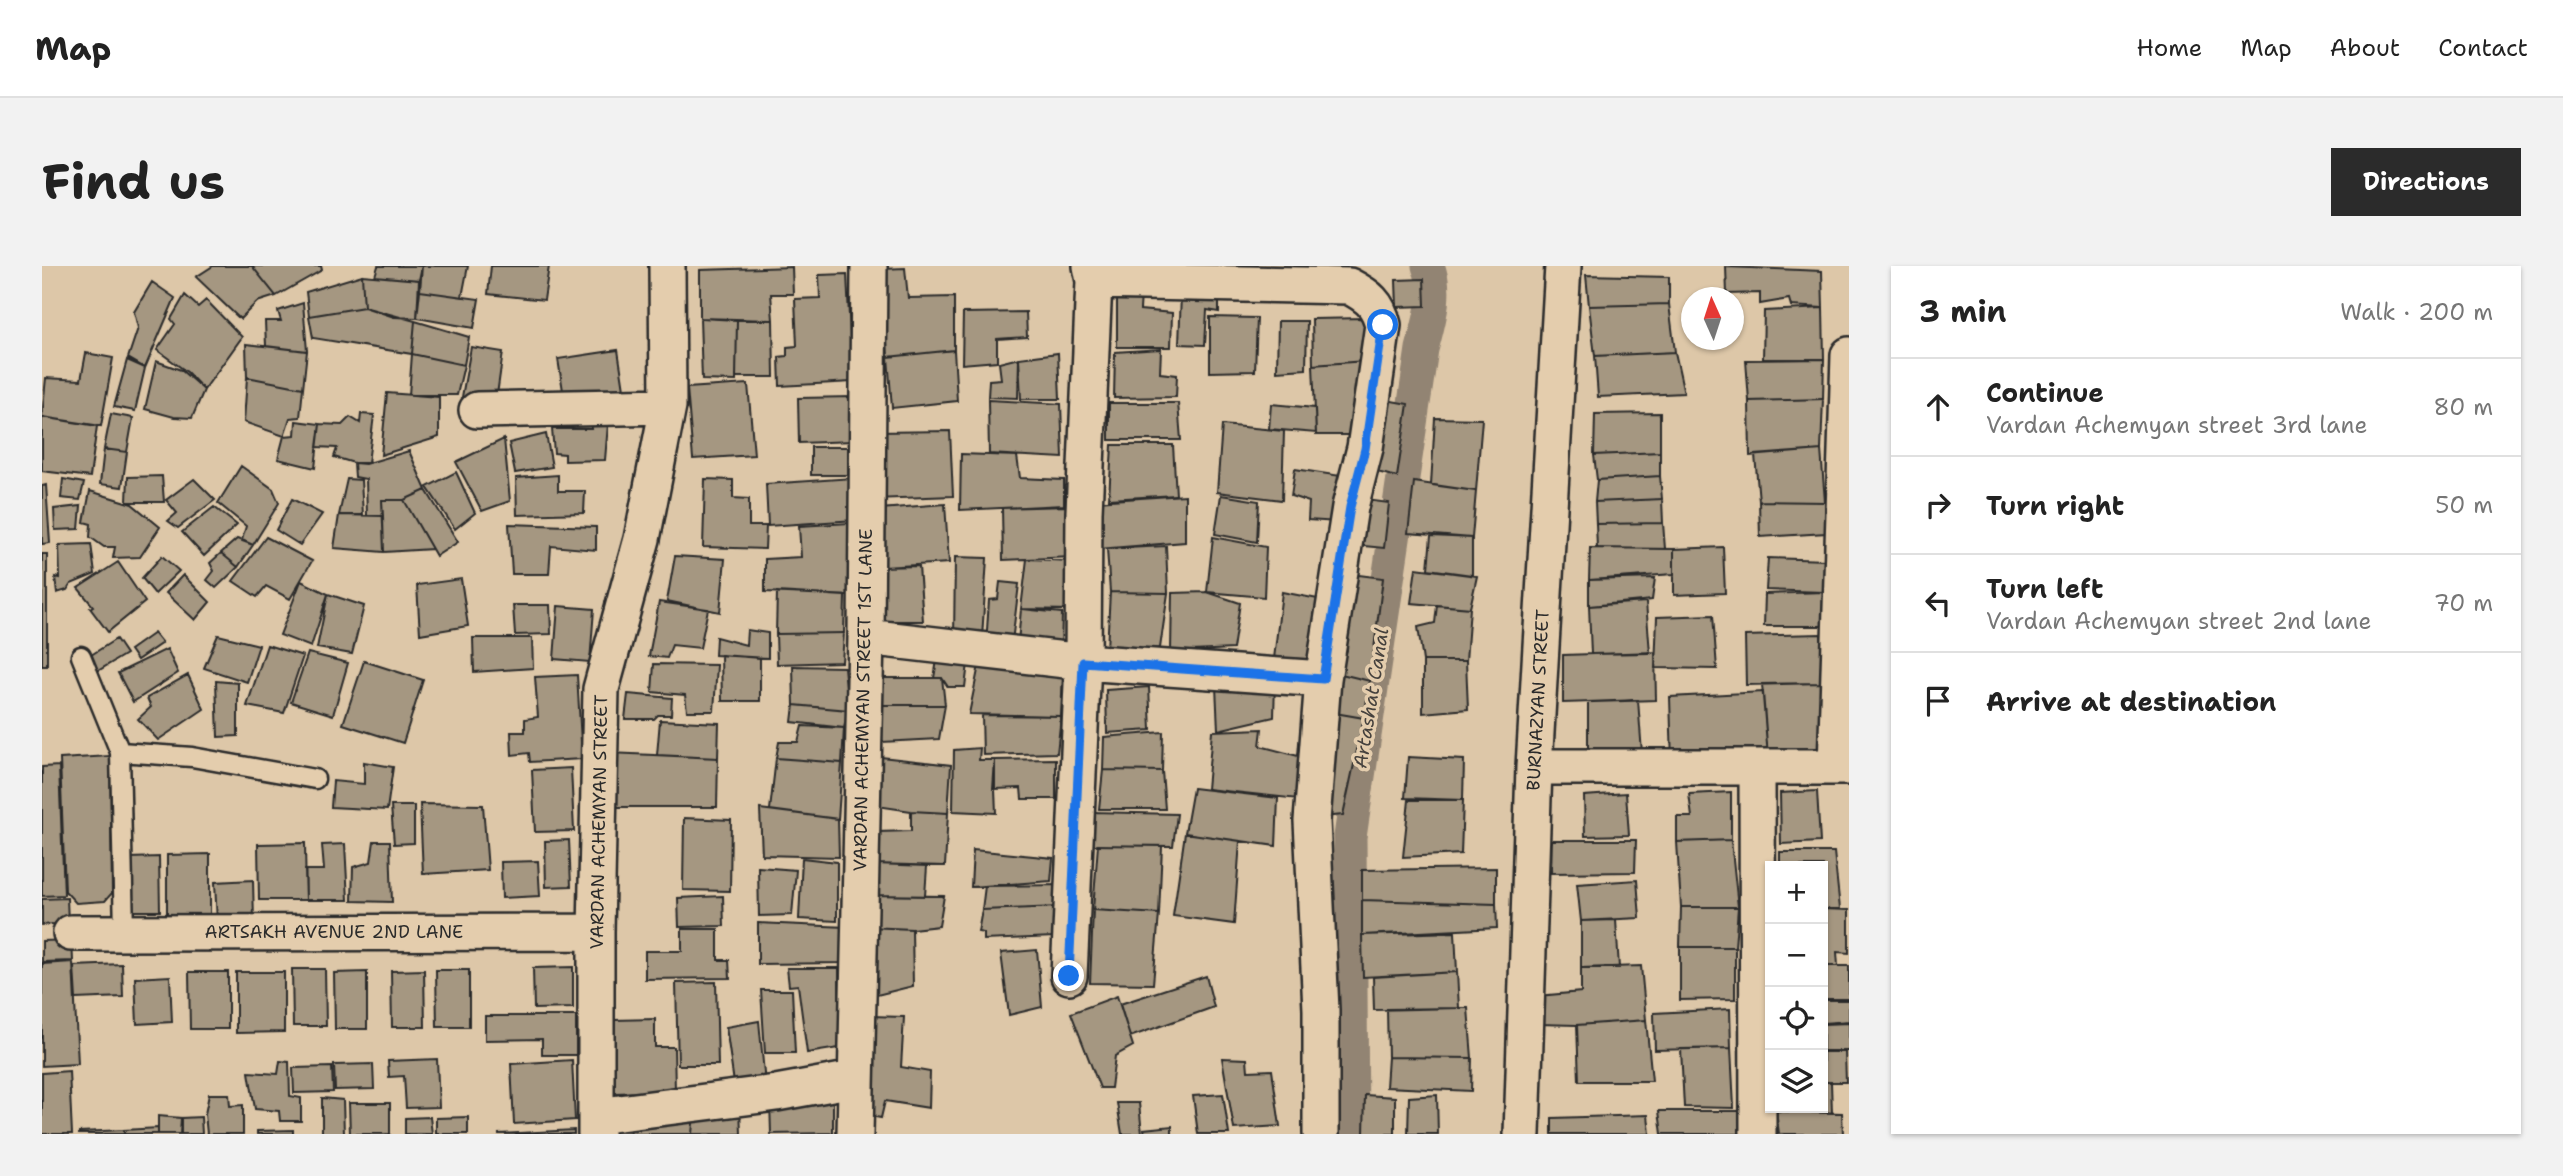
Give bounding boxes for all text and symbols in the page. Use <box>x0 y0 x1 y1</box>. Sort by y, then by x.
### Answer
text: Map <box>35 26 111 71</box>
text: Home <box>2136 32 2202 64</box>
text: Map <box>2240 32 2292 64</box>
text: About <box>2330 32 2400 64</box>
text: Contact <box>2438 32 2528 64</box>
button: Directions <box>2331 148 2521 216</box>
text: Find us <box>42 149 225 215</box>
north arrow <box>1681 287 1744 350</box>
text: 3 min <box>1919 291 2006 332</box>
text: Walk · 200 m <box>2340 297 2493 327</box>
route start <box>1367 309 1398 340</box>
text: Continue <box>1986 375 2104 410</box>
icon: ahead <box>1919 388 1957 426</box>
text: 80 m <box>2434 392 2493 422</box>
text: Vardan Achemyan street 3rd lane <box>1986 410 2368 440</box>
icon: right <box>1919 486 1957 524</box>
text: Turn right <box>1986 488 2124 523</box>
text: 50 m <box>2435 490 2493 520</box>
street label: VARDAN ACHEMYAN STREET 1ST LANE <box>848 528 878 872</box>
text: Turn left <box>1986 571 2103 606</box>
icon: left <box>1919 584 1957 622</box>
text: 70 m <box>2434 588 2493 618</box>
text: Vardan Achemyan street 2nd lane <box>1986 606 2372 636</box>
street label: BURNAZYAN STREET <box>1521 609 1555 791</box>
water label: Artashat Canal <box>1348 626 1394 770</box>
icon: arrive <box>1919 682 1957 720</box>
text: Arrive at destination <box>1986 684 2276 719</box>
street label: VARDAN ACHEMYAN STREET <box>585 694 613 950</box>
map controls <box>1765 861 1828 1113</box>
button: + <box>1765 861 1828 924</box>
street label: ARTSAKH AVENUE 2ND LANE <box>205 920 463 944</box>
button: − <box>1765 924 1828 987</box>
route end <box>1053 960 1084 991</box>
button: locate <box>1765 987 1828 1050</box>
button: layers <box>1765 1050 1828 1113</box>

